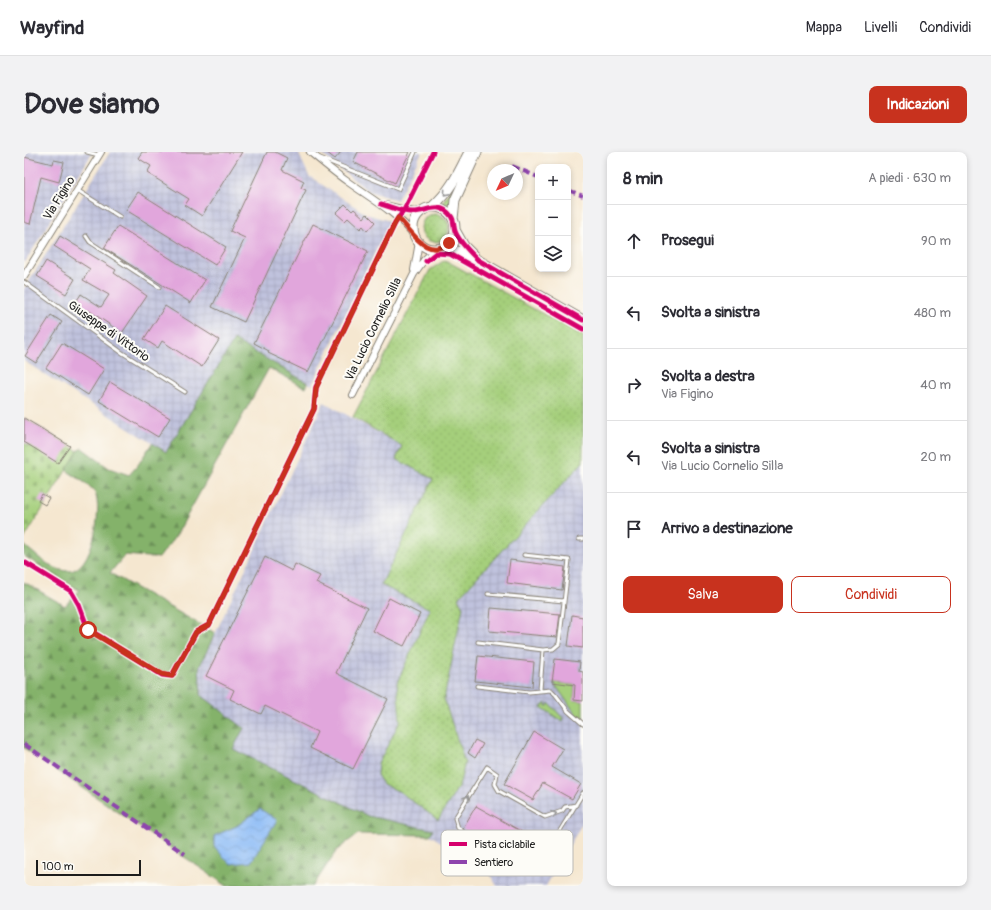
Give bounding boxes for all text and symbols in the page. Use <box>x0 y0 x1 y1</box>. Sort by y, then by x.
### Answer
text: Wayfind <box>20 16 84 40</box>
text: Mappa <box>806 19 842 36</box>
text: Livelli <box>864 19 897 36</box>
text: Condividi <box>919 19 971 36</box>
button: Indicazioni <box>869 86 967 123</box>
text: Dove siamo <box>24 87 160 122</box>
north arrow <box>487 164 523 200</box>
map controls <box>535 164 571 272</box>
button: + <box>535 164 571 200</box>
text: 8 min <box>623 168 663 189</box>
text: A piedi · 630 m <box>868 170 951 186</box>
street label: Via Figino <box>40 173 79 223</box>
one-way arrow <box>443 189 450 196</box>
button: − <box>535 200 571 236</box>
icon: ahead <box>623 230 645 252</box>
text: Prosegui <box>661 231 714 250</box>
text: 90 m <box>921 233 951 249</box>
route end <box>440 234 458 252</box>
button: layers <box>535 236 571 272</box>
street label: Via Lucio Cornelio Silla <box>342 275 405 383</box>
street label: Giuseppe di Vittorio <box>65 298 153 365</box>
icon: left <box>623 302 645 324</box>
text: Svolta a sinistra <box>661 303 760 322</box>
text: 480 m <box>914 305 951 321</box>
text: Svolta a destra <box>661 367 755 386</box>
icon: right <box>623 374 645 396</box>
text: 40 m <box>920 377 951 393</box>
text: Via Figino <box>661 386 713 402</box>
text: Svolta a sinistra <box>661 439 760 458</box>
icon: left <box>623 446 645 468</box>
text: 20 m <box>920 449 951 465</box>
text: Via Lucio Cornelio Silla <box>661 458 783 474</box>
icon: arrive <box>623 518 645 540</box>
text: Arrivo a destinazione <box>661 519 793 538</box>
button: Salva <box>623 576 783 613</box>
button: Condividi <box>791 576 951 613</box>
route start <box>79 621 97 639</box>
one-way arrow <box>463 795 470 802</box>
one-way arrow <box>551 810 558 819</box>
legend <box>441 830 573 876</box>
text: Pista ciclabile <box>474 838 536 851</box>
text: Sentiero <box>474 856 513 869</box>
scale bar <box>36 858 141 877</box>
text: 100 m <box>42 860 73 873</box>

